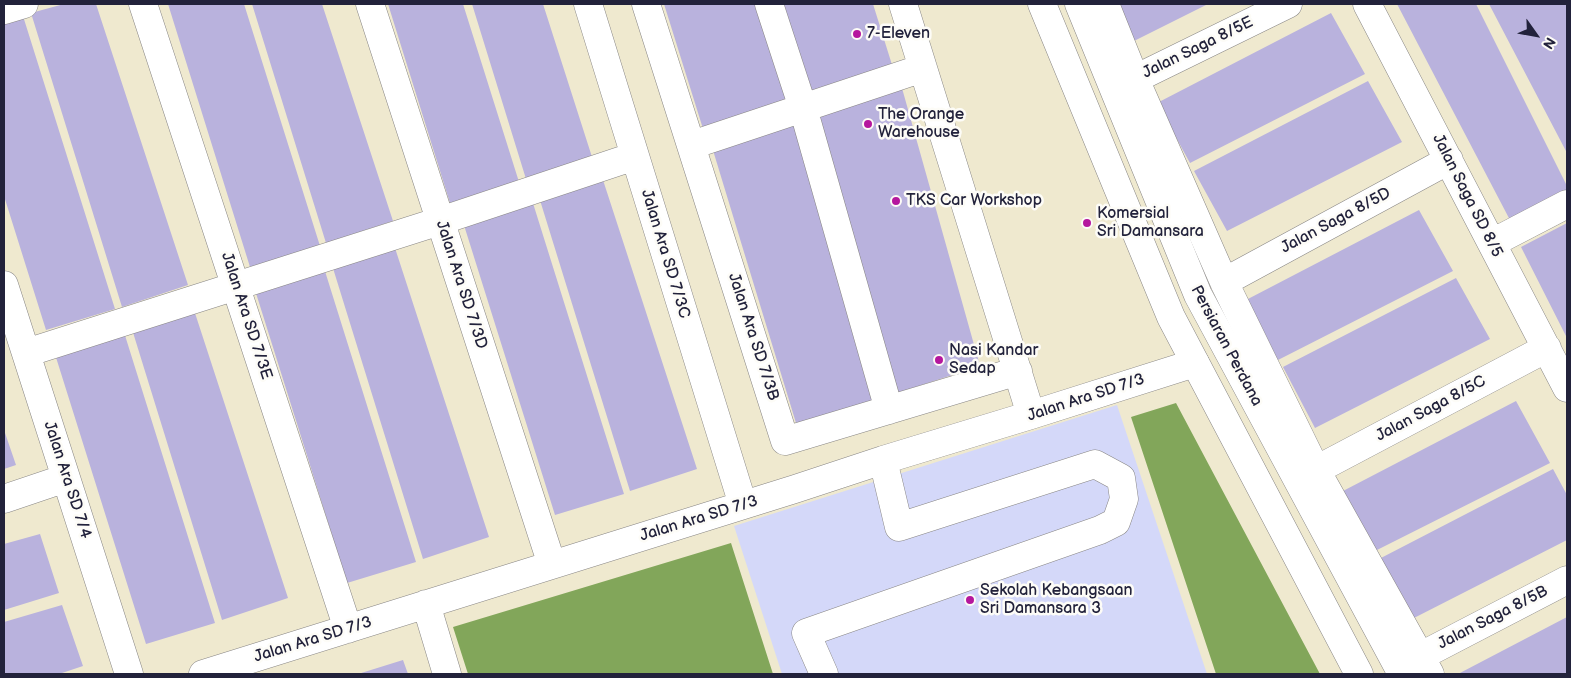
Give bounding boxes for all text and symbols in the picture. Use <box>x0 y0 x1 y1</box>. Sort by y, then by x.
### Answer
north arrow <box>1511 10 1561 60</box>
street label: Jalan Saga 8/5E <box>1140 13 1256 83</box>
place label: 7-Eleven <box>867 24 930 44</box>
marker: 7-Eleven <box>851 28 863 40</box>
text: N <box>1539 34 1559 52</box>
place label: The Orange Warehouse <box>878 105 964 143</box>
marker: The Orange Warehouse <box>862 118 874 130</box>
street label: Jalan Saga SD 8/5 <box>1428 131 1506 261</box>
street label: Jalan Saga 8/5D <box>1278 184 1394 258</box>
street label: Jalan Ara SD 7/3C <box>636 187 694 321</box>
place label: TKS Car Workshop <box>906 191 1042 211</box>
marker: TKS Car Workshop <box>890 195 902 207</box>
place label: Komersial Sri Damansara <box>1097 204 1204 242</box>
marker: Komersial Sri Damansara <box>1081 217 1093 229</box>
street label: Jalan Ara SD 7/3D <box>431 218 491 352</box>
street label: Jalan Ara SD 7/3E <box>216 250 276 382</box>
street label: Jalan Ara SD 7/3B <box>723 271 783 403</box>
street label: Persiaran Perdana <box>1186 282 1266 410</box>
place label: Nasi Kandar Sedap <box>949 341 1038 379</box>
marker: Nasi Kandar Sedap <box>933 354 945 366</box>
street label: Jalan Ara SD 7/3 <box>1025 370 1147 426</box>
street label: Jalan Saga 8/5C <box>1373 372 1489 446</box>
street label: Jalan Ara SD 7/4 <box>39 419 95 541</box>
street label: Jalan Ara SD 7/3 <box>638 492 760 546</box>
place label: Sekolah Kebangsaan Sri Damansara 3 <box>980 581 1133 619</box>
street label: Jalan Saga 8/5B <box>1435 582 1551 654</box>
marker: Sekolah Kebangsaan Sri Damansara 3 <box>964 594 976 606</box>
street label: Jalan Ara SD 7/3 <box>252 613 374 667</box>

